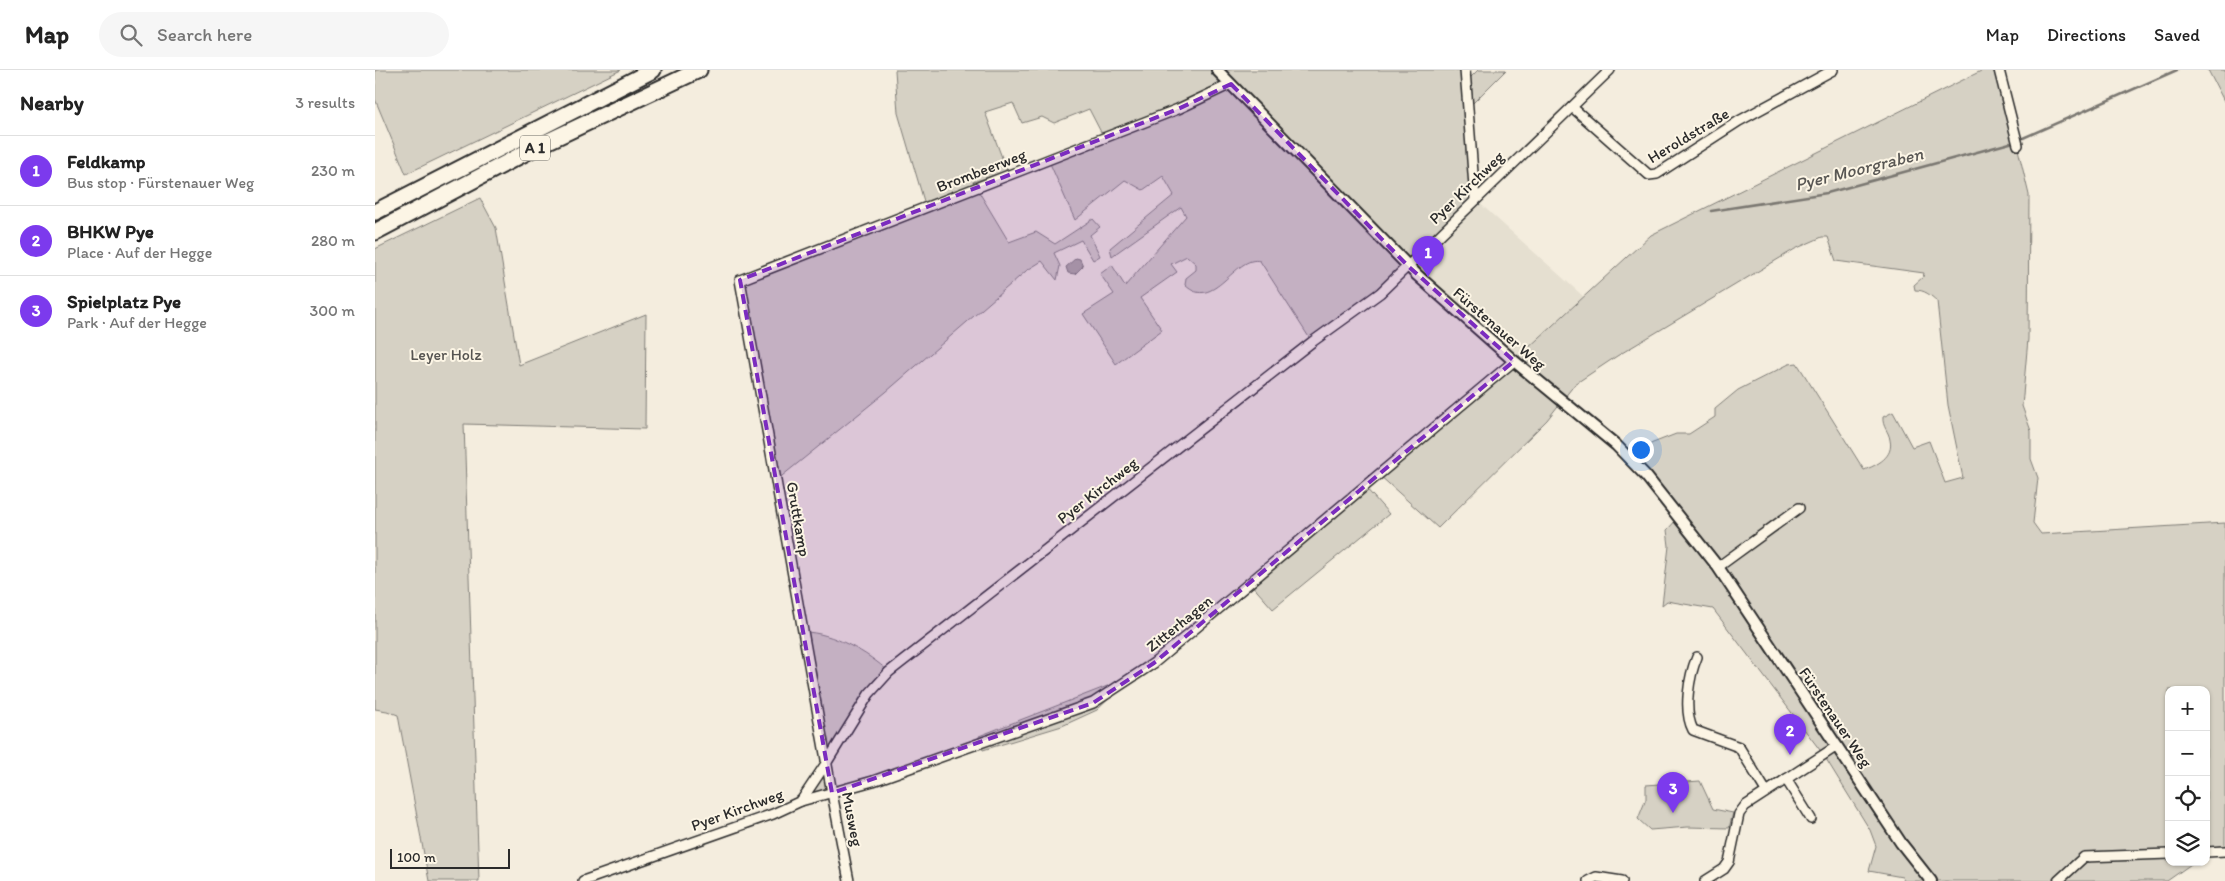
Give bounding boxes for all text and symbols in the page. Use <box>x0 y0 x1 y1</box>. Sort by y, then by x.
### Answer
search box <box>99 12 449 57</box>
text: Map <box>25 20 69 49</box>
icon: search <box>117 21 145 49</box>
text: Search here <box>157 23 252 46</box>
text: Map <box>1986 24 2019 46</box>
text: Directions <box>2047 24 2126 46</box>
text: Saved <box>2154 24 2200 46</box>
text: Nearby <box>20 90 84 115</box>
text: 3 results <box>295 93 355 112</box>
street label: Heroldstraße <box>1644 104 1732 167</box>
road number: A 1 <box>520 136 550 160</box>
water label: Pyer Moorgraben <box>1793 142 1926 196</box>
street label: Brombeerweg <box>934 144 1029 196</box>
street label: Pyer Kirchweg <box>1425 146 1508 228</box>
text: Feldkamp <box>67 150 145 173</box>
text: 1 <box>32 161 40 180</box>
text: 230 m <box>311 161 355 180</box>
text: Bus stop · Fürstenauer Weg <box>67 173 254 192</box>
text: BHKW Pye <box>67 220 154 243</box>
text: 2 <box>32 231 40 250</box>
text: 280 m <box>311 231 355 250</box>
pin: 1 <box>1412 236 1444 277</box>
text: Place · Auf der Hegge <box>67 243 212 262</box>
street label: Fürstenauer Weg <box>1449 283 1550 374</box>
text: Spielplatz Pye <box>67 290 181 313</box>
text: 3 <box>32 301 40 320</box>
text: 300 m <box>310 301 355 320</box>
text: Park · Auf der Hegge <box>67 313 207 332</box>
park label: Leyer Holz <box>410 345 482 364</box>
your location <box>1628 437 1654 463</box>
street label: Pyer Kirchweg <box>1053 453 1142 528</box>
street label: Gruttkamp <box>783 480 814 558</box>
street label: Zitterhagen <box>1142 591 1216 656</box>
street label: Fürstenauer Weg <box>1795 664 1877 772</box>
map controls <box>2165 686 2210 866</box>
button: + <box>2165 686 2210 731</box>
pin: 2 <box>1774 714 1806 755</box>
button: − <box>2165 731 2210 776</box>
pin: 3 <box>1657 772 1689 813</box>
button: locate <box>2165 776 2210 821</box>
street label: Pyer Kirchweg <box>688 784 787 835</box>
street label: Musweg <box>838 790 867 849</box>
button: layers <box>2165 821 2210 866</box>
scale bar <box>390 846 510 869</box>
text: 100 m <box>397 849 436 866</box>

